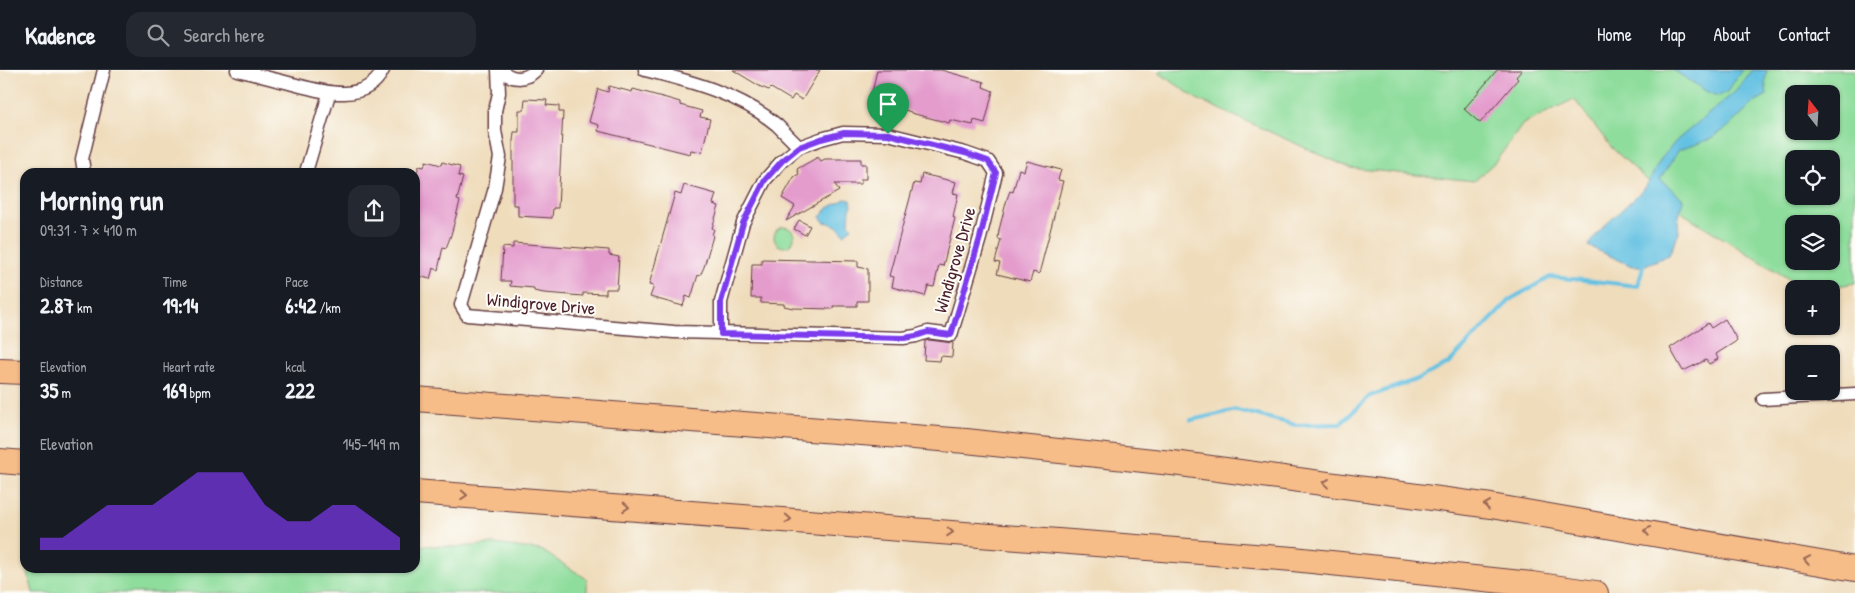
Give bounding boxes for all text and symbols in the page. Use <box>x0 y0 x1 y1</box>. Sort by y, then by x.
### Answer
search box <box>126 12 476 57</box>
text: Kadence <box>25 19 96 51</box>
icon: search <box>144 21 172 49</box>
text: Search here <box>184 22 265 48</box>
text: Home <box>1597 22 1632 47</box>
text: Map <box>1660 22 1685 47</box>
text: About <box>1713 22 1750 47</box>
text: Contact <box>1778 22 1830 47</box>
pin <box>867 83 909 134</box>
north arrow <box>1785 85 1840 140</box>
map controls <box>1785 85 1840 400</box>
icon: arrive <box>874 90 902 118</box>
button: locate <box>1785 150 1840 205</box>
text: Morning run <box>40 181 164 219</box>
button: share <box>348 185 400 237</box>
street label: Windigrove Drive <box>927 204 982 316</box>
button: layers <box>1785 215 1840 270</box>
text: 09:31 · 7 × 410 m <box>40 219 137 241</box>
text: Distance <box>40 272 83 291</box>
text: Time <box>163 272 187 291</box>
text: Pace <box>285 272 309 291</box>
button: + <box>1785 280 1840 335</box>
street label: Windigrove Drive <box>486 286 596 321</box>
text: 2.87 <box>40 291 74 320</box>
text: 19:14 <box>163 291 198 320</box>
text: 6:42 <box>285 291 316 320</box>
text: km <box>74 298 92 317</box>
text: /km <box>316 298 341 317</box>
button: − <box>1785 345 1840 400</box>
text: Elevation <box>40 357 87 376</box>
text: Heart rate <box>163 357 215 376</box>
text: kcal <box>285 357 306 376</box>
text: 35 <box>40 376 58 405</box>
text: 169 <box>163 376 186 405</box>
text: 222 <box>285 376 315 405</box>
text: m <box>58 383 71 402</box>
text: bpm <box>186 383 211 402</box>
text: Elevation <box>40 433 93 455</box>
text: 145–149 m <box>342 433 400 455</box>
one-way arrow <box>1321 478 1330 488</box>
one-way arrow <box>460 490 468 501</box>
one-way arrow <box>1482 501 1491 511</box>
one-way arrow <box>622 502 630 513</box>
one-way arrow <box>784 514 792 525</box>
one-way arrow <box>946 526 954 537</box>
one-way arrow <box>1643 527 1651 537</box>
one-way arrow <box>1803 555 1811 565</box>

